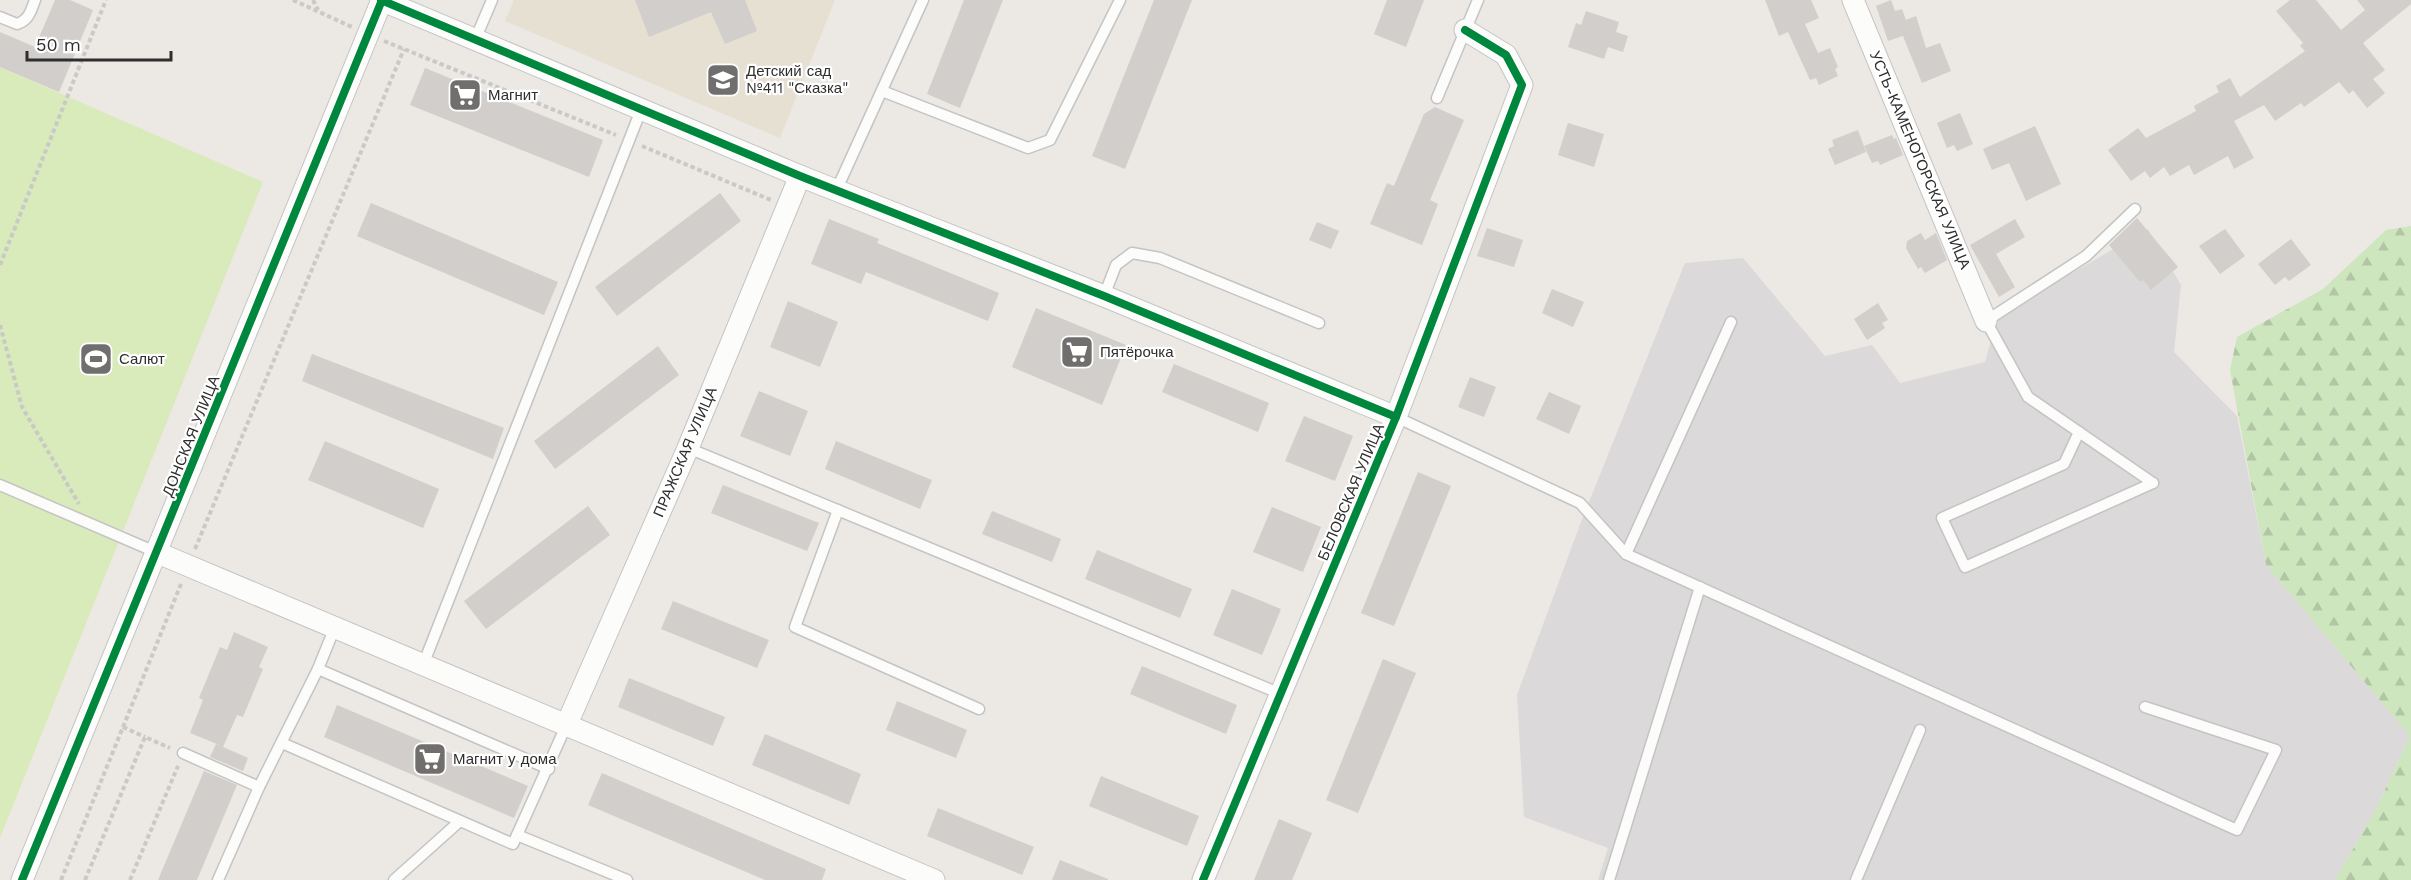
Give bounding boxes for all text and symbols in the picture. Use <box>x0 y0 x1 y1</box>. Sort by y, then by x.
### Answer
scale bar <box>27 24 171 62</box>
text: 50 m <box>36 34 81 55</box>
street label: УСТЬ-КАМЕНОГОРСКАЯ УЛИЦА <box>1866 48 1974 272</box>
school or university icon: Детский сад №411 "Сказка" <box>705 62 741 98</box>
place label: Детский сад №411 "Сказка" <box>746 62 848 97</box>
supermarket icon: Магнит <box>447 77 483 113</box>
place label: Магнит <box>488 86 538 104</box>
supermarket icon: Пятёрочка <box>1059 334 1095 370</box>
sports icon: Салют <box>78 341 114 377</box>
place label: Пятёрочка <box>1100 343 1174 361</box>
place label: Салют <box>119 350 165 368</box>
street label: ДОНСКАЯ УЛИЦА <box>159 373 223 499</box>
street label: ПРАЖСКАЯ УЛИЦА <box>649 384 721 520</box>
street label: БЕЛОВСКАЯ УЛИЦА <box>1314 421 1388 563</box>
supermarket icon: Магнит у дома <box>412 741 448 777</box>
place label: Магнит у дома <box>453 750 557 768</box>

